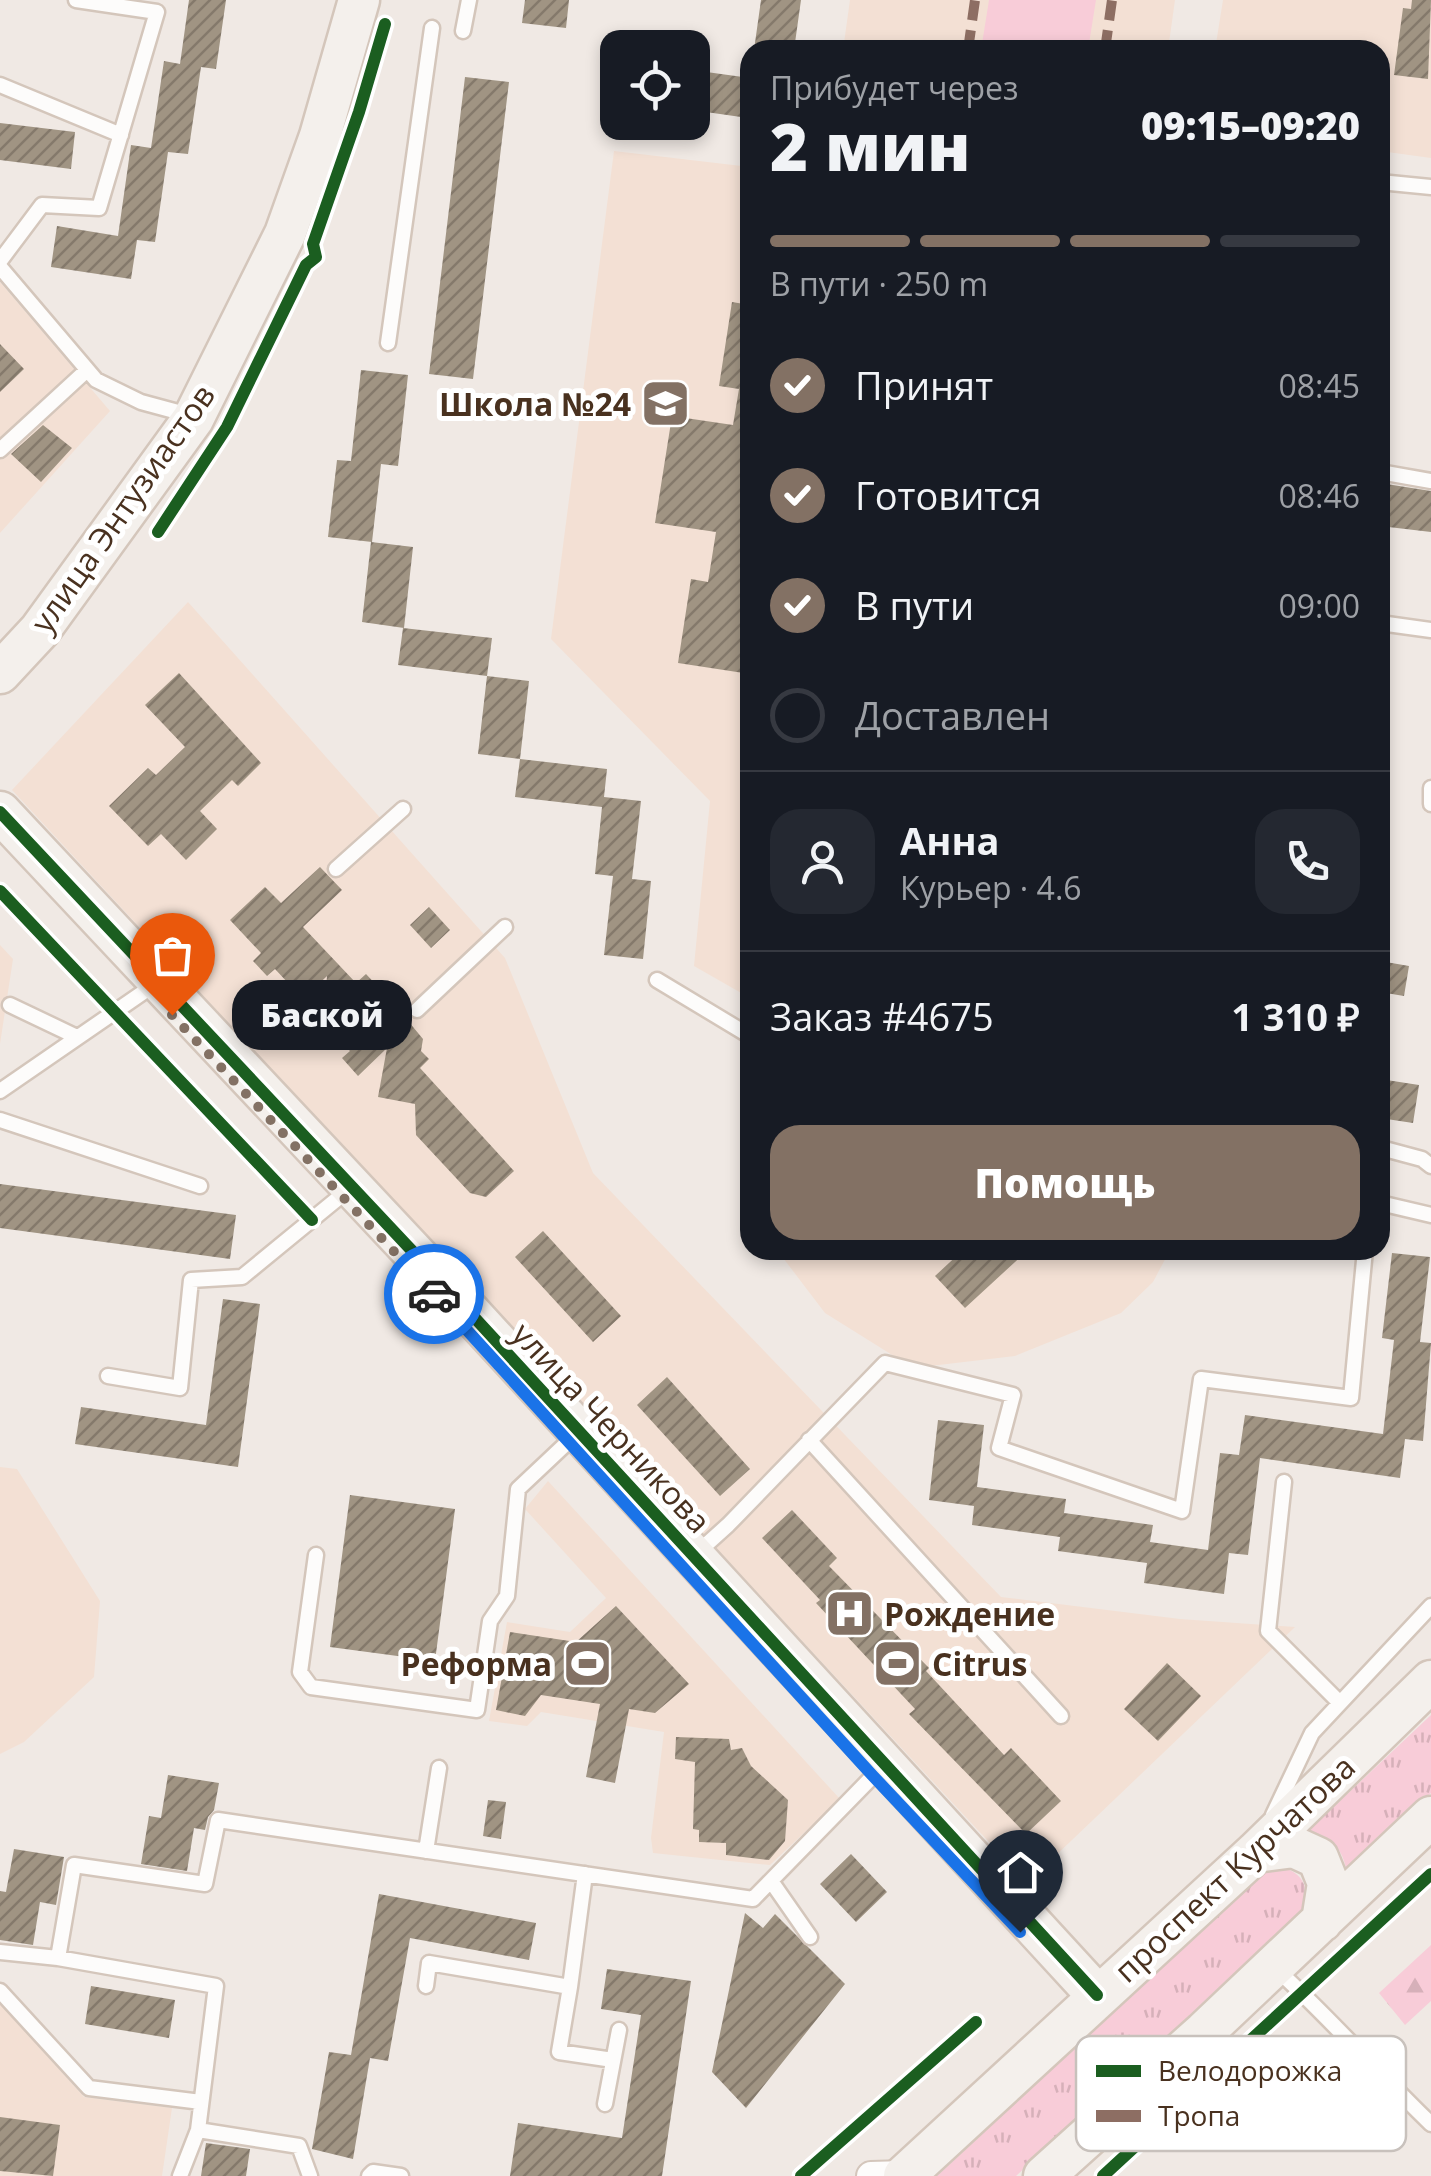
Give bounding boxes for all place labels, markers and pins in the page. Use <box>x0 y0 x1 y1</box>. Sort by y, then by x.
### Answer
school or university icon: Школа №24 <box>640 377 692 429</box>
place label: Школа №24 <box>439 382 631 425</box>
pin <box>130 913 215 1016</box>
callout: Баской <box>232 980 412 1050</box>
hospital icon: Рождение <box>823 1587 875 1639</box>
place label: Рождение <box>884 1592 1055 1635</box>
sports icon: Реформа <box>561 1637 613 1689</box>
sports icon: Citrus <box>871 1637 923 1689</box>
place label: Реформа <box>401 1642 552 1685</box>
place label: Citrus <box>932 1642 1028 1685</box>
pin <box>978 1830 1063 1933</box>

